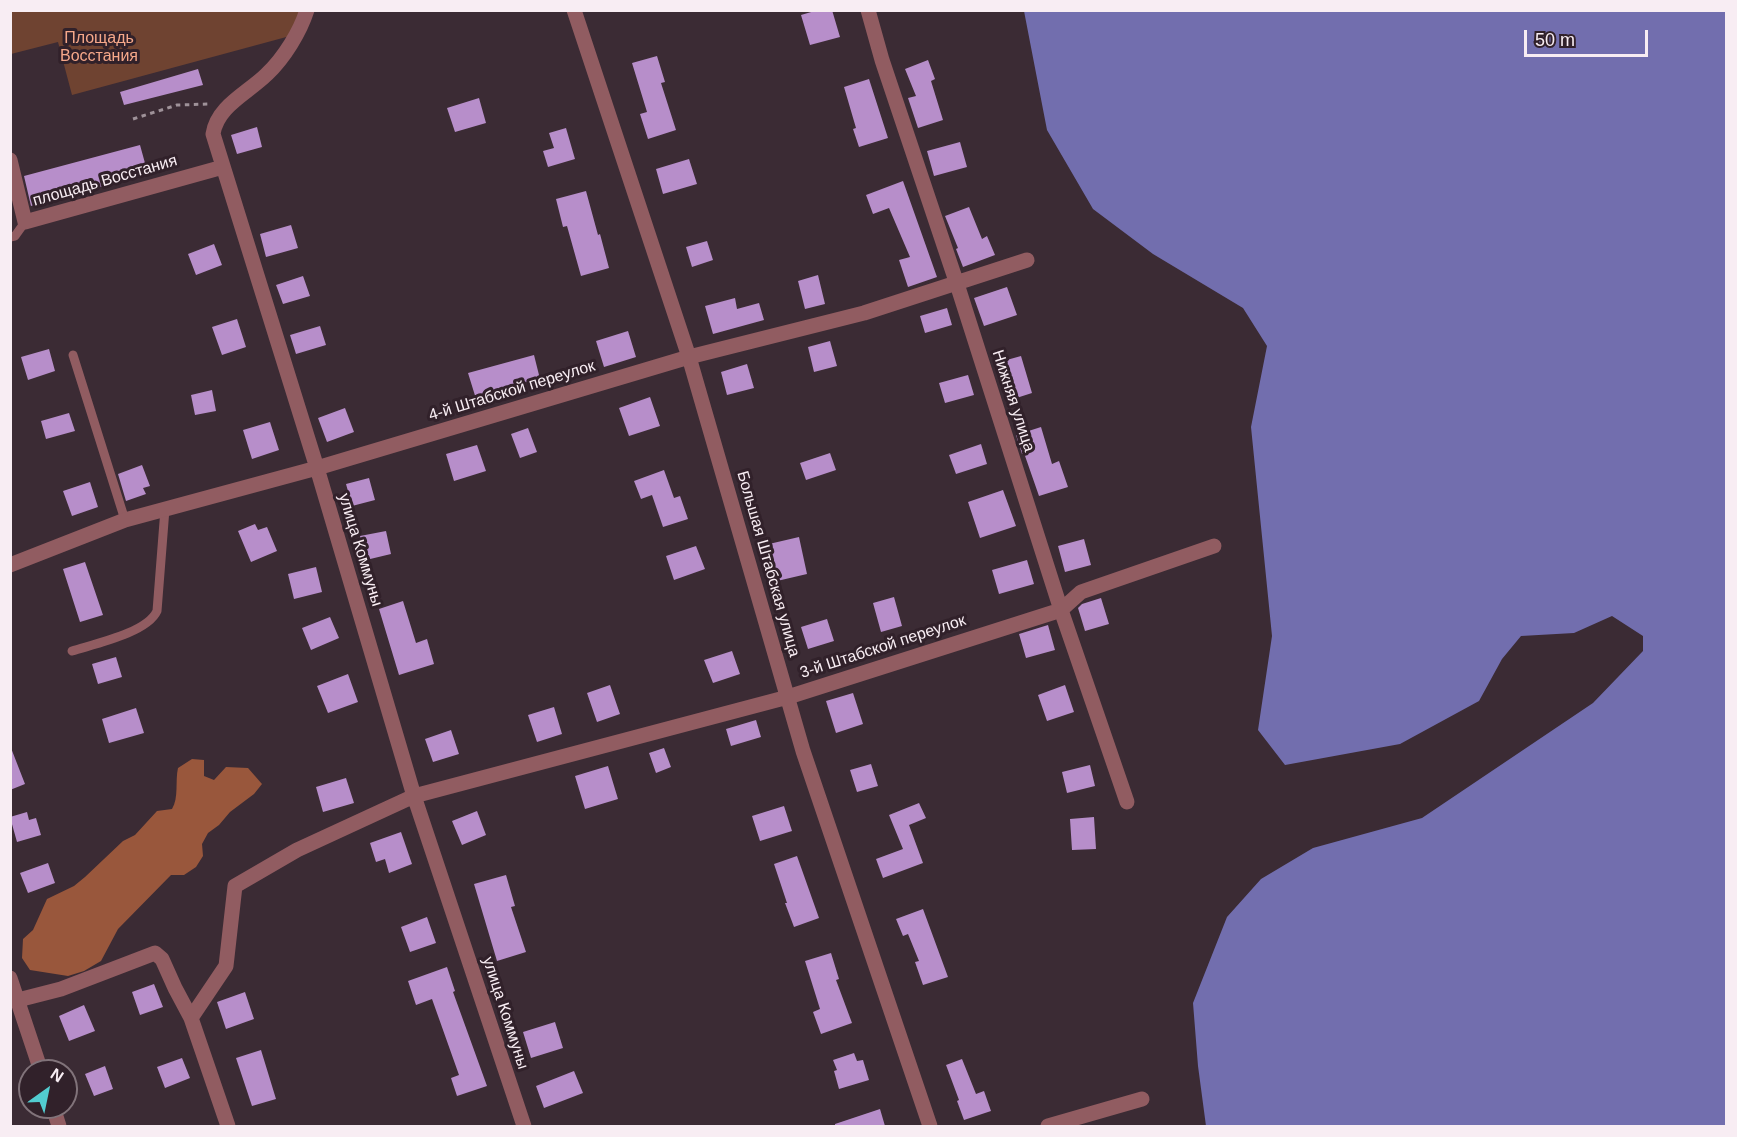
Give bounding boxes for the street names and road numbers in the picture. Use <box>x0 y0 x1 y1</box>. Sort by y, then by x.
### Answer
street label: площадь Восстания <box>31 151 179 211</box>
street label: Нижняя улица <box>988 348 1038 454</box>
street label: 4-й Штабской переулок <box>426 357 598 425</box>
street label: Большая Штабская улица <box>732 469 804 659</box>
street label: улица Коммуны <box>334 491 386 609</box>
street label: 3-й Штабской переулок <box>798 611 968 683</box>
street label: улица Коммуны <box>478 954 532 1072</box>

